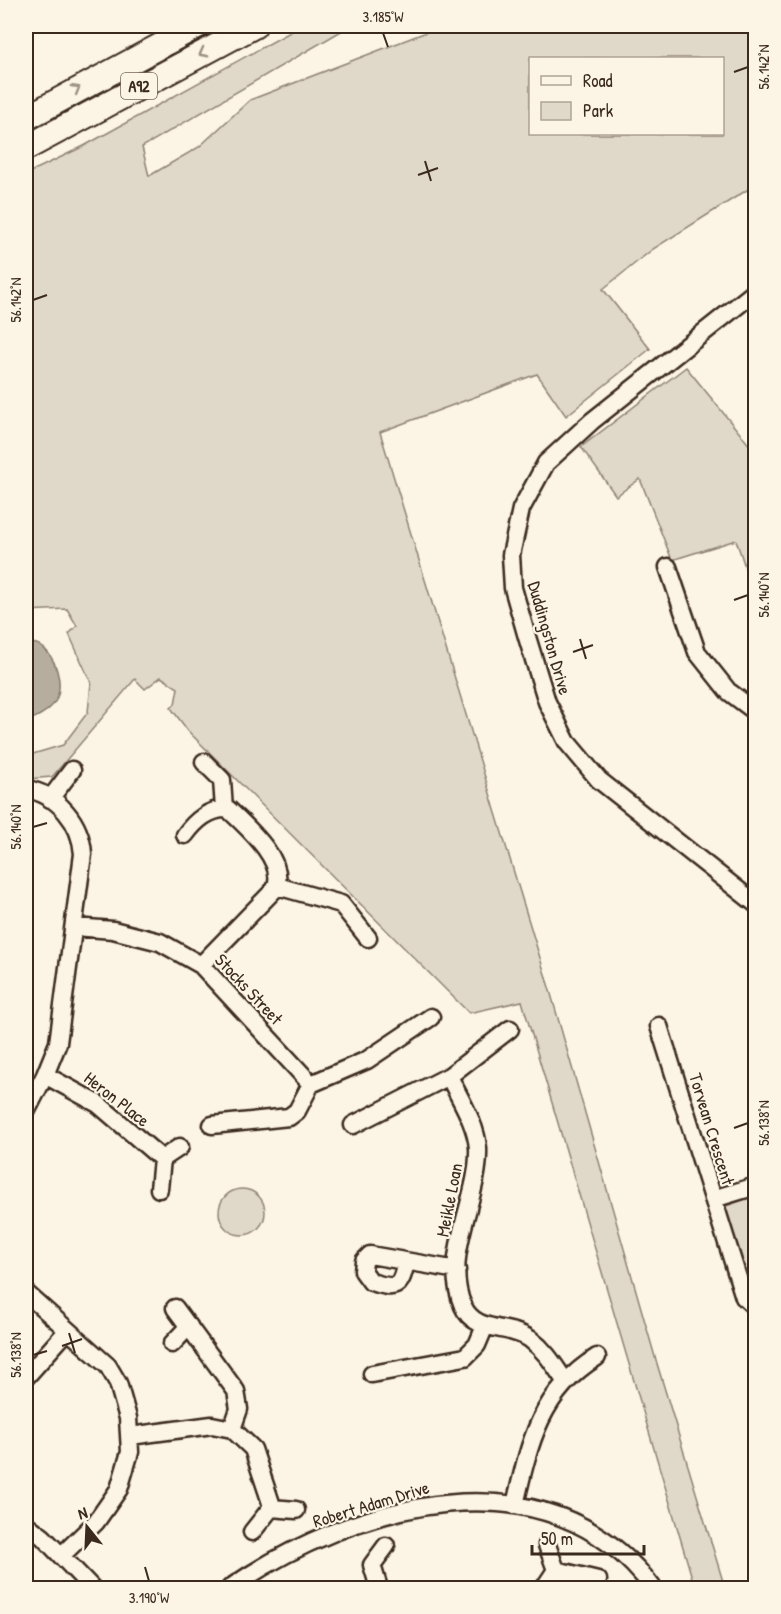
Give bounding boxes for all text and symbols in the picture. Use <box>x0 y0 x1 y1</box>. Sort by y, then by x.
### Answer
text: 3.185°W <box>363 6 404 27</box>
text: 56.142°N <box>753 44 774 90</box>
one-way arrow <box>198 46 209 57</box>
legend <box>529 57 724 135</box>
text: Road <box>583 68 613 93</box>
road number: A92 <box>121 73 157 99</box>
one-way arrow <box>70 85 80 96</box>
text: Park <box>583 98 614 123</box>
text: 56.142°N <box>5 277 26 323</box>
text: 56.140°N <box>753 573 774 617</box>
street label: Duddingston Drive <box>522 579 578 697</box>
text: 56.140°N <box>5 805 26 849</box>
street label: Stocks Street <box>209 948 289 1031</box>
street label: Heron Place <box>79 1066 155 1132</box>
street label: Torvean Crescent <box>683 1070 741 1189</box>
text: 56.138°N <box>753 1100 774 1146</box>
street label: Meikle Loan <box>430 1161 468 1239</box>
text: 56.138°N <box>5 1332 26 1378</box>
street label: Robert Adam Drive <box>310 1474 432 1534</box>
north arrow <box>57 1497 117 1557</box>
text: N <box>75 1501 90 1525</box>
scale bar <box>532 1518 644 1556</box>
text: 50 m <box>541 1526 573 1551</box>
text: 3.190°W <box>129 1587 170 1608</box>

